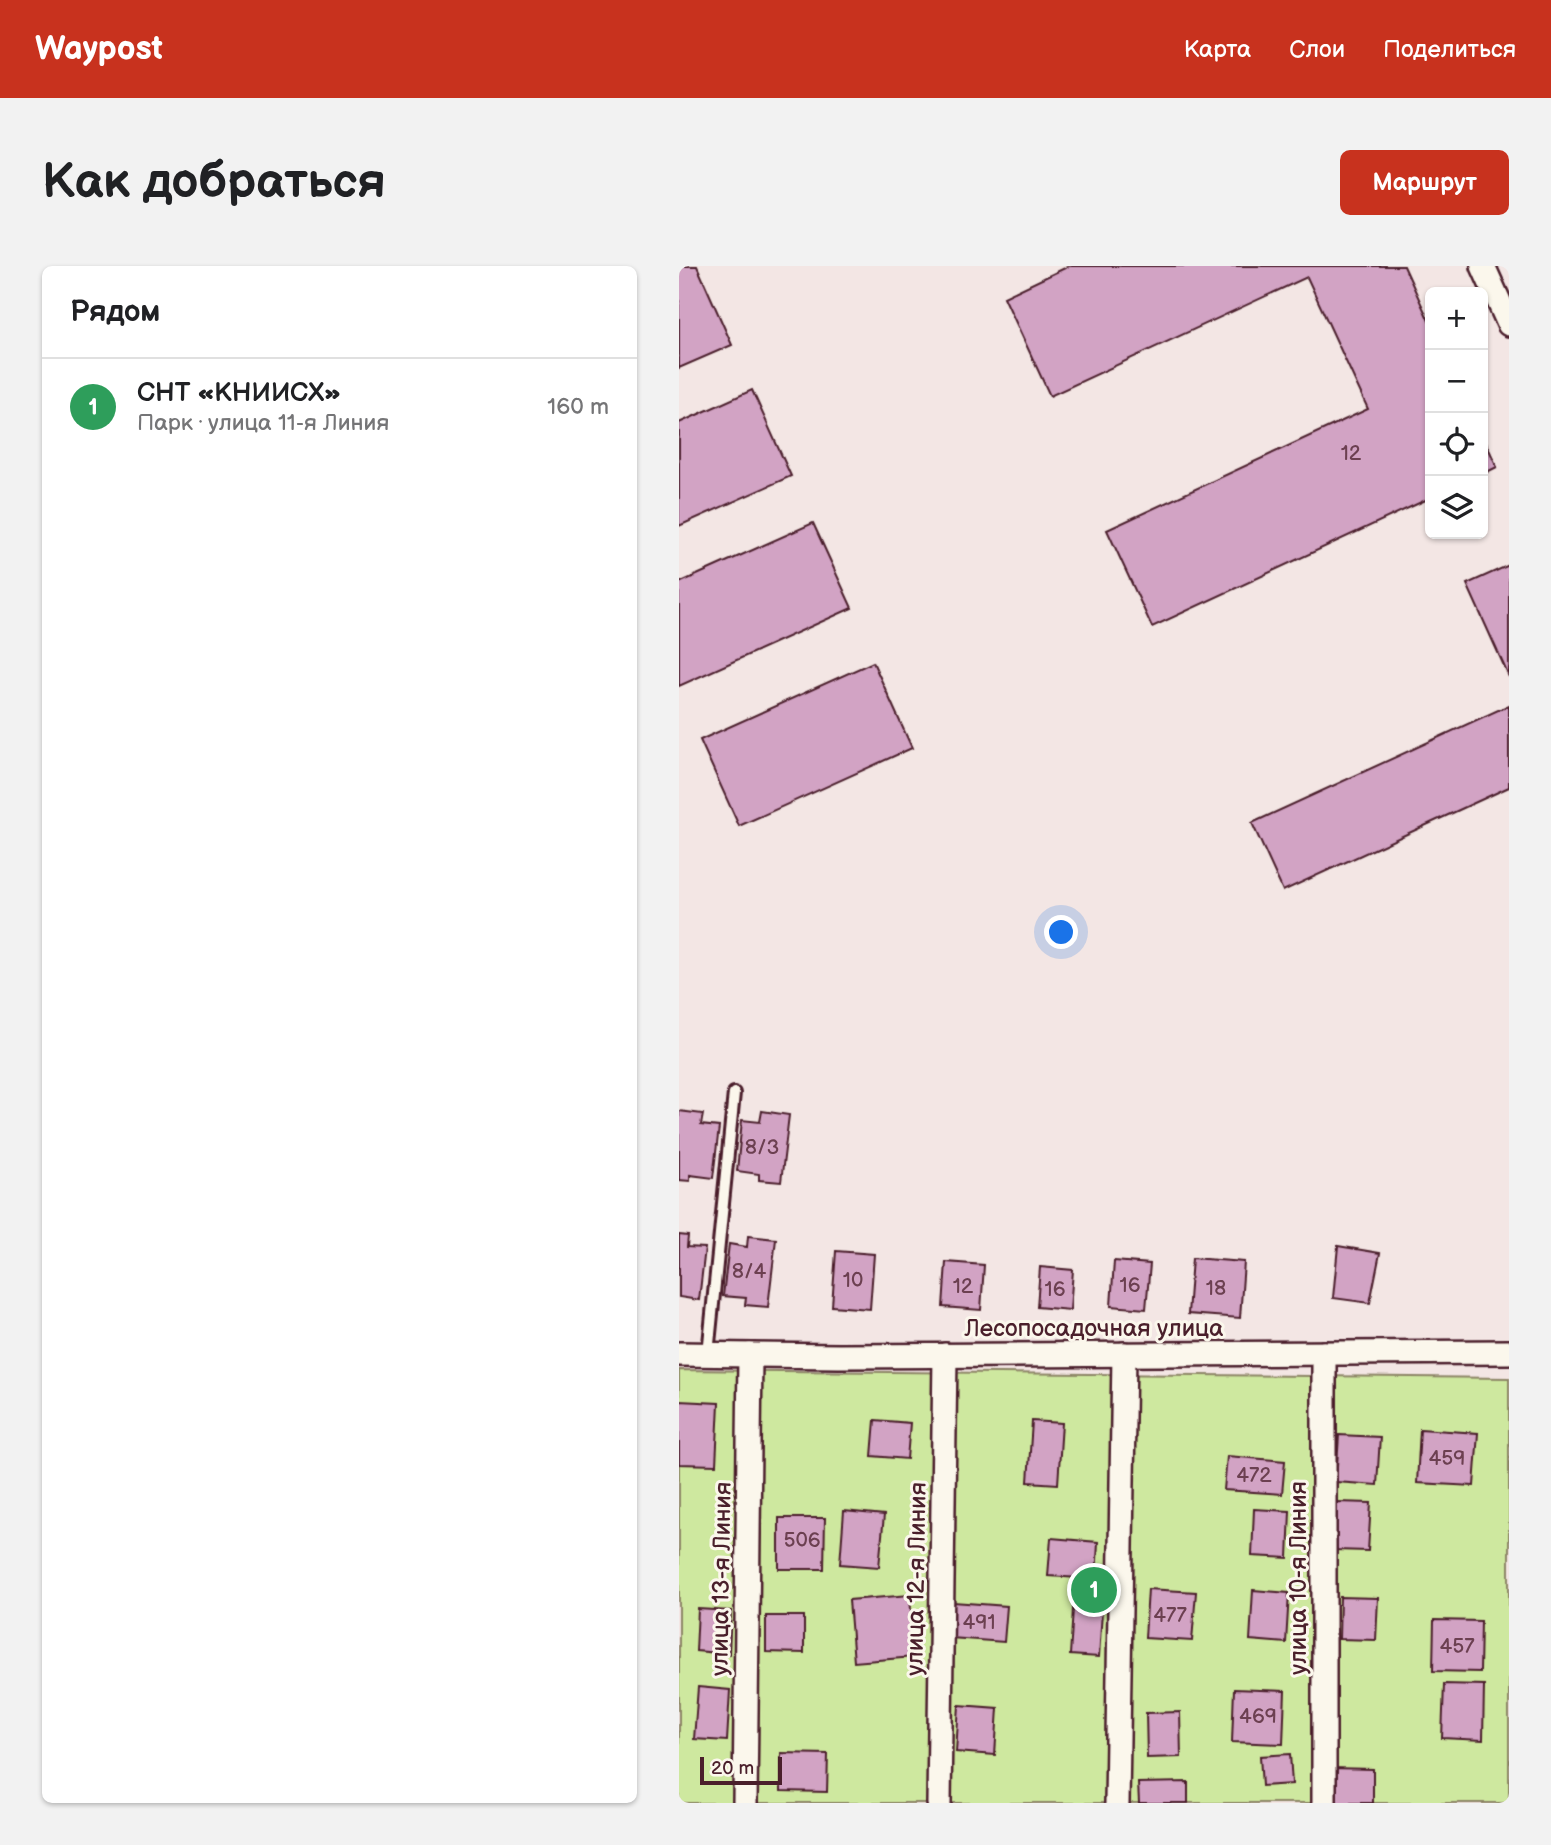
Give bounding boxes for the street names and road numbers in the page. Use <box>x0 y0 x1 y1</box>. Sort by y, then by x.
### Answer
street label: Лесопосадочная улица <box>964 1314 1223 1343</box>
street label: улица 10-я Линия <box>1284 1481 1313 1675</box>
street label: улица 13-я Линия <box>705 1482 738 1676</box>
street label: улица 12-я Линия <box>900 1482 933 1676</box>

